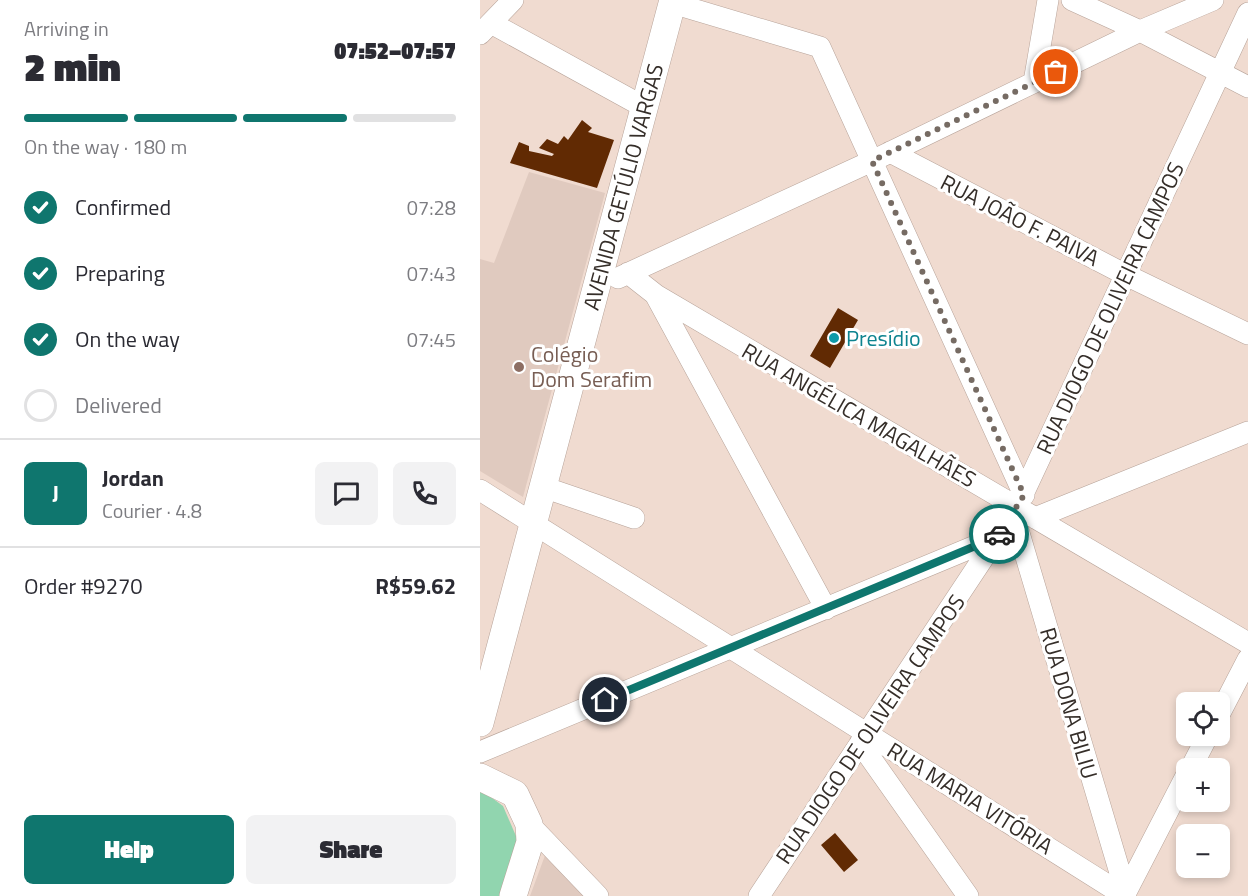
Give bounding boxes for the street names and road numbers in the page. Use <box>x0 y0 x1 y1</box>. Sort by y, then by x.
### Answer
street label: AVENIDA GETÚLIO VARGAS <box>574 60 672 314</box>
street label: RUA DIOGO DE OLIVEIRA CAMPOS <box>1027 156 1193 460</box>
street label: RUA JOÃO F. PAIVA <box>935 165 1105 275</box>
street label: RUA ANGÉLICA MAGALHÃES <box>735 334 983 496</box>
street label: RUA DIOGO DE OLIVEIRA CAMPOS <box>767 587 973 871</box>
street label: RUA DONA BILIU <box>1031 623 1107 783</box>
street label: RUA MARIA VITÓRIA <box>880 733 1060 863</box>

